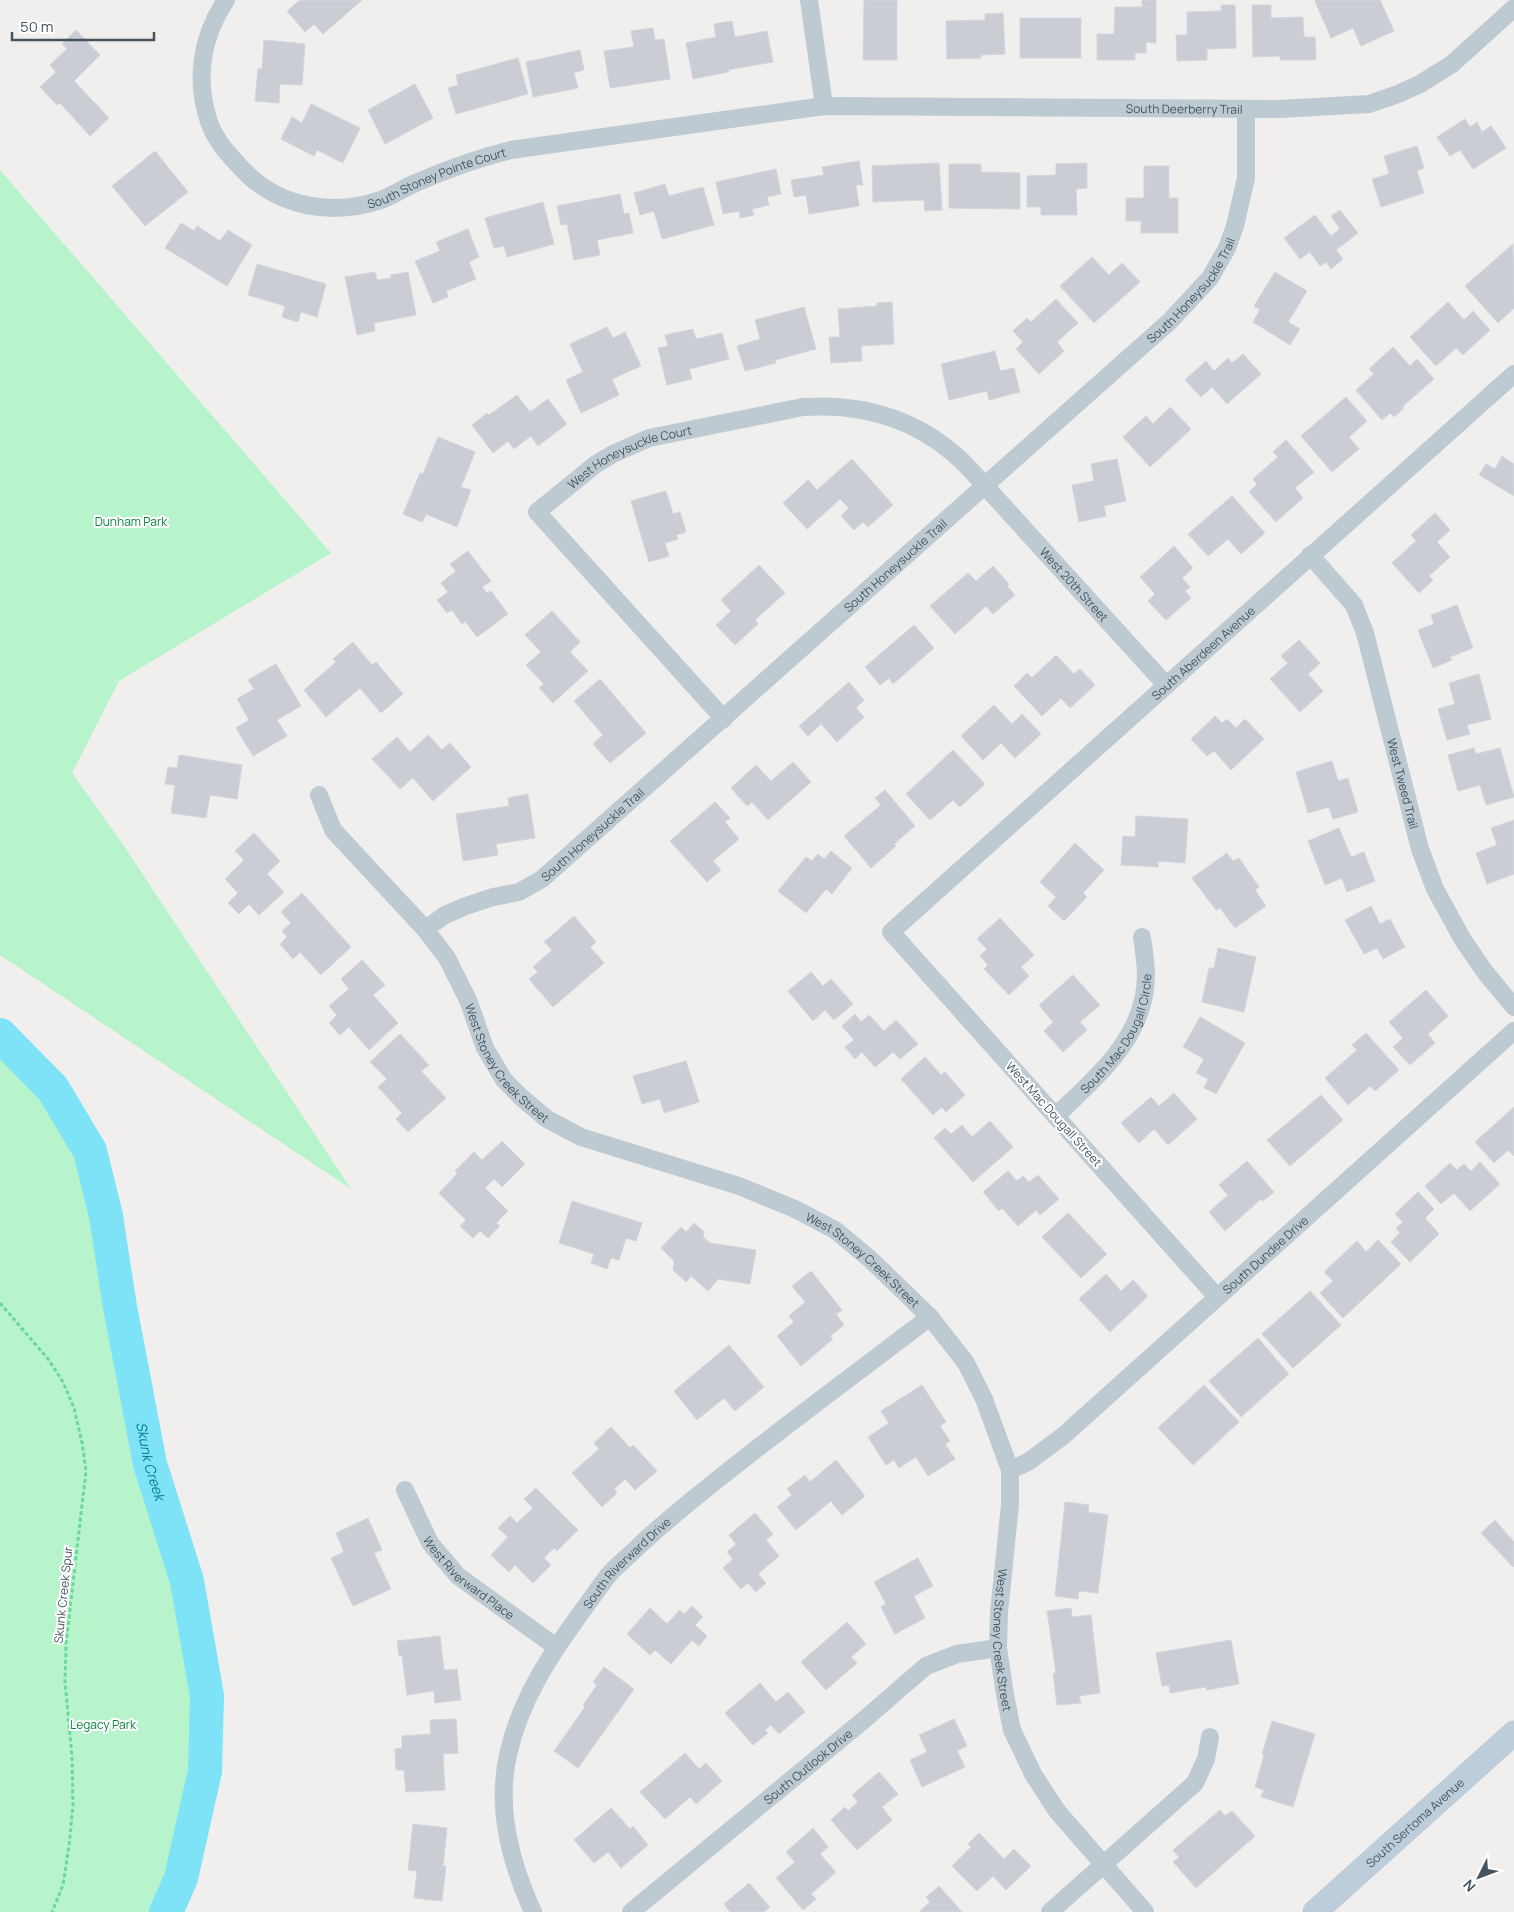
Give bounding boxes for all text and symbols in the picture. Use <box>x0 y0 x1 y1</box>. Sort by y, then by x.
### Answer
scale bar <box>12 10 155 42</box>
text: 50 m <box>20 16 54 37</box>
street label: South Deerberry Trail <box>1126 99 1243 117</box>
street label: South Stoney Pointe Court <box>365 143 508 212</box>
street label: South Honeysuckle Trail <box>1143 235 1239 347</box>
street label: West Honeysuckle Court <box>564 421 693 492</box>
park label: Dunham Park <box>95 513 168 530</box>
street label: South Honeysuckle Trail <box>840 515 950 616</box>
street label: West 20th Street <box>1036 543 1113 625</box>
street label: South Aberdeen Avenue <box>1147 602 1258 704</box>
street label: West Tweed Trail <box>1384 736 1423 831</box>
street label: South Honeysuckle Trail <box>537 784 648 885</box>
street label: South Mac Dougall Circle <box>1076 973 1155 1097</box>
street label: West Stoney Creek Street <box>461 1001 554 1126</box>
street label: West Mac Dougall Street <box>1002 1058 1106 1170</box>
street label: West Stoney Creek Street <box>803 1208 924 1311</box>
street label: South Dundee Drive <box>1219 1211 1312 1298</box>
water label: Skunk Creek <box>133 1420 171 1505</box>
street label: South Riverward Drive <box>579 1513 674 1612</box>
street label: West Riverward Place <box>419 1533 518 1623</box>
street label: Skunk Creek Spur <box>49 1545 77 1644</box>
street label: West Stoney Creek Street <box>989 1568 1017 1713</box>
park label: Legacy Park <box>70 1716 137 1733</box>
street label: South Outlook Drive <box>760 1725 856 1808</box>
street label: South Sertoma Avenue <box>1362 1774 1467 1871</box>
north arrow <box>1454 1852 1504 1902</box>
text: N <box>1459 1876 1479 1896</box>

